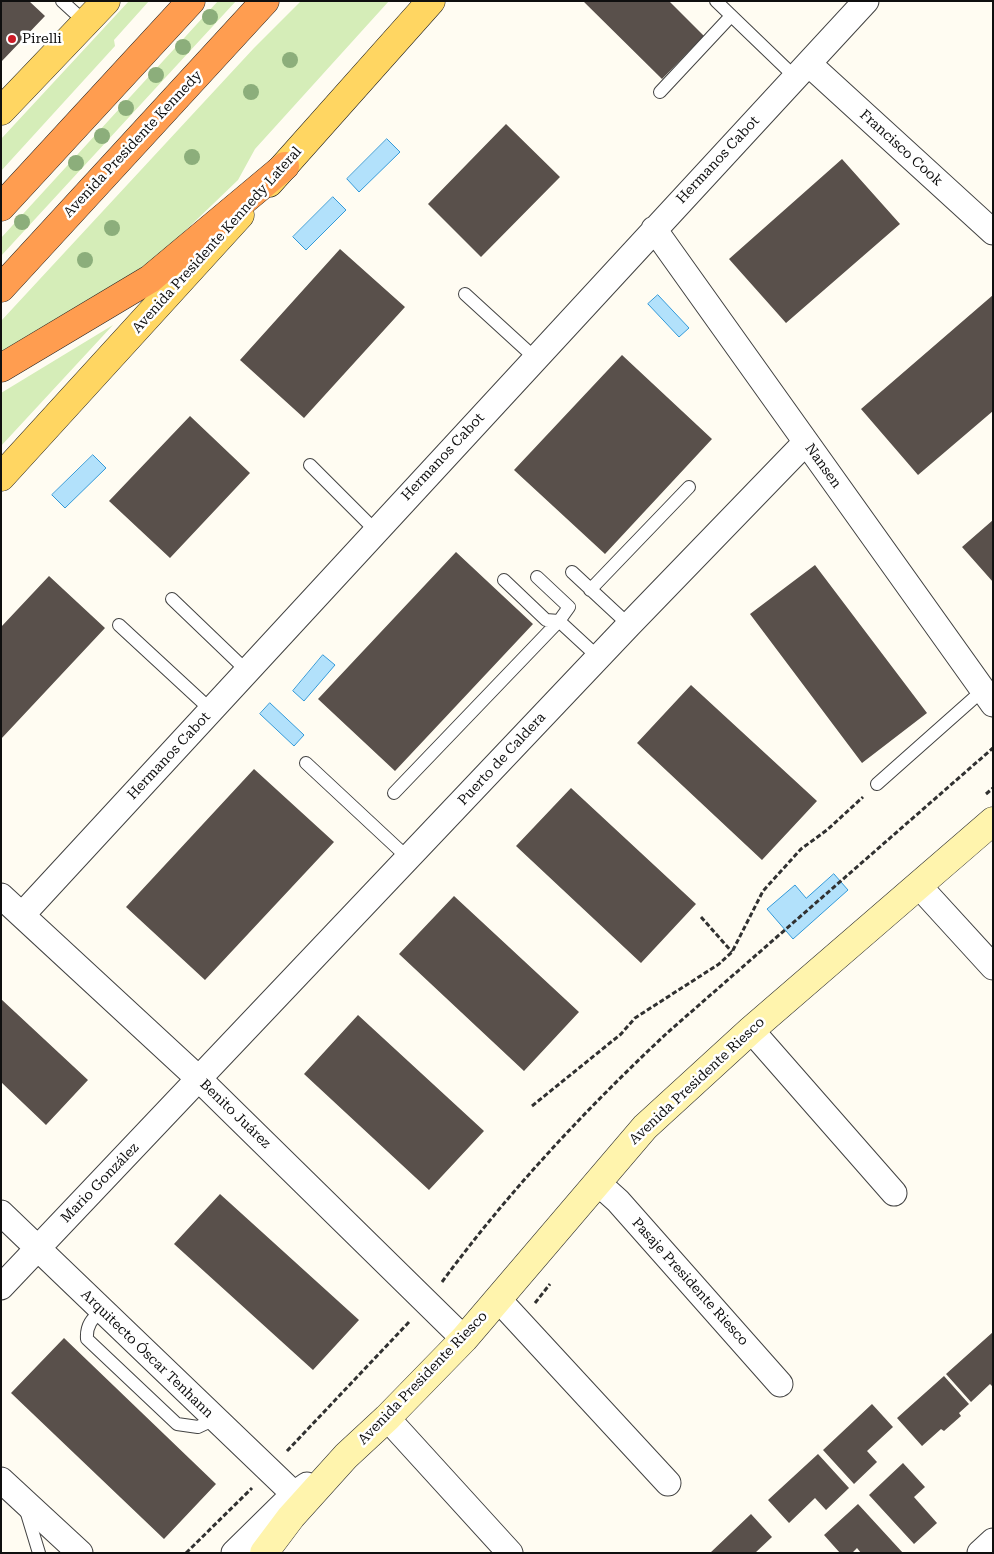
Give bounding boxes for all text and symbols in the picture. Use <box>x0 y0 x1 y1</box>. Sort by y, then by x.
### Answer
place label: Pirelli <box>22 31 62 47</box>
marker: Pirelli <box>6 33 18 45</box>
street label: Avenida Presidente Kennedy <box>60 67 206 221</box>
street label: Francisco Cook <box>856 106 946 190</box>
street label: Hermanos Cabot <box>673 113 763 207</box>
street label: Avenida Presidente Kennedy Lateral <box>129 143 305 337</box>
street label: Hermanos Cabot <box>398 410 488 504</box>
street label: Nansen <box>801 440 845 492</box>
street label: Hermanos Cabot <box>124 709 214 803</box>
street label: Puerto de Caldera <box>455 709 549 809</box>
street label: Avenida Presidente Riesco <box>626 1014 768 1148</box>
street label: Benito Juárez <box>196 1076 274 1152</box>
street label: Mario González <box>58 1140 142 1226</box>
street label: Pasaje Presidente Riesco <box>628 1215 752 1349</box>
street label: Arquitecto Óscar Tenhann <box>77 1286 217 1422</box>
street label: Avenida Presidente Riesco <box>355 1308 491 1448</box>

